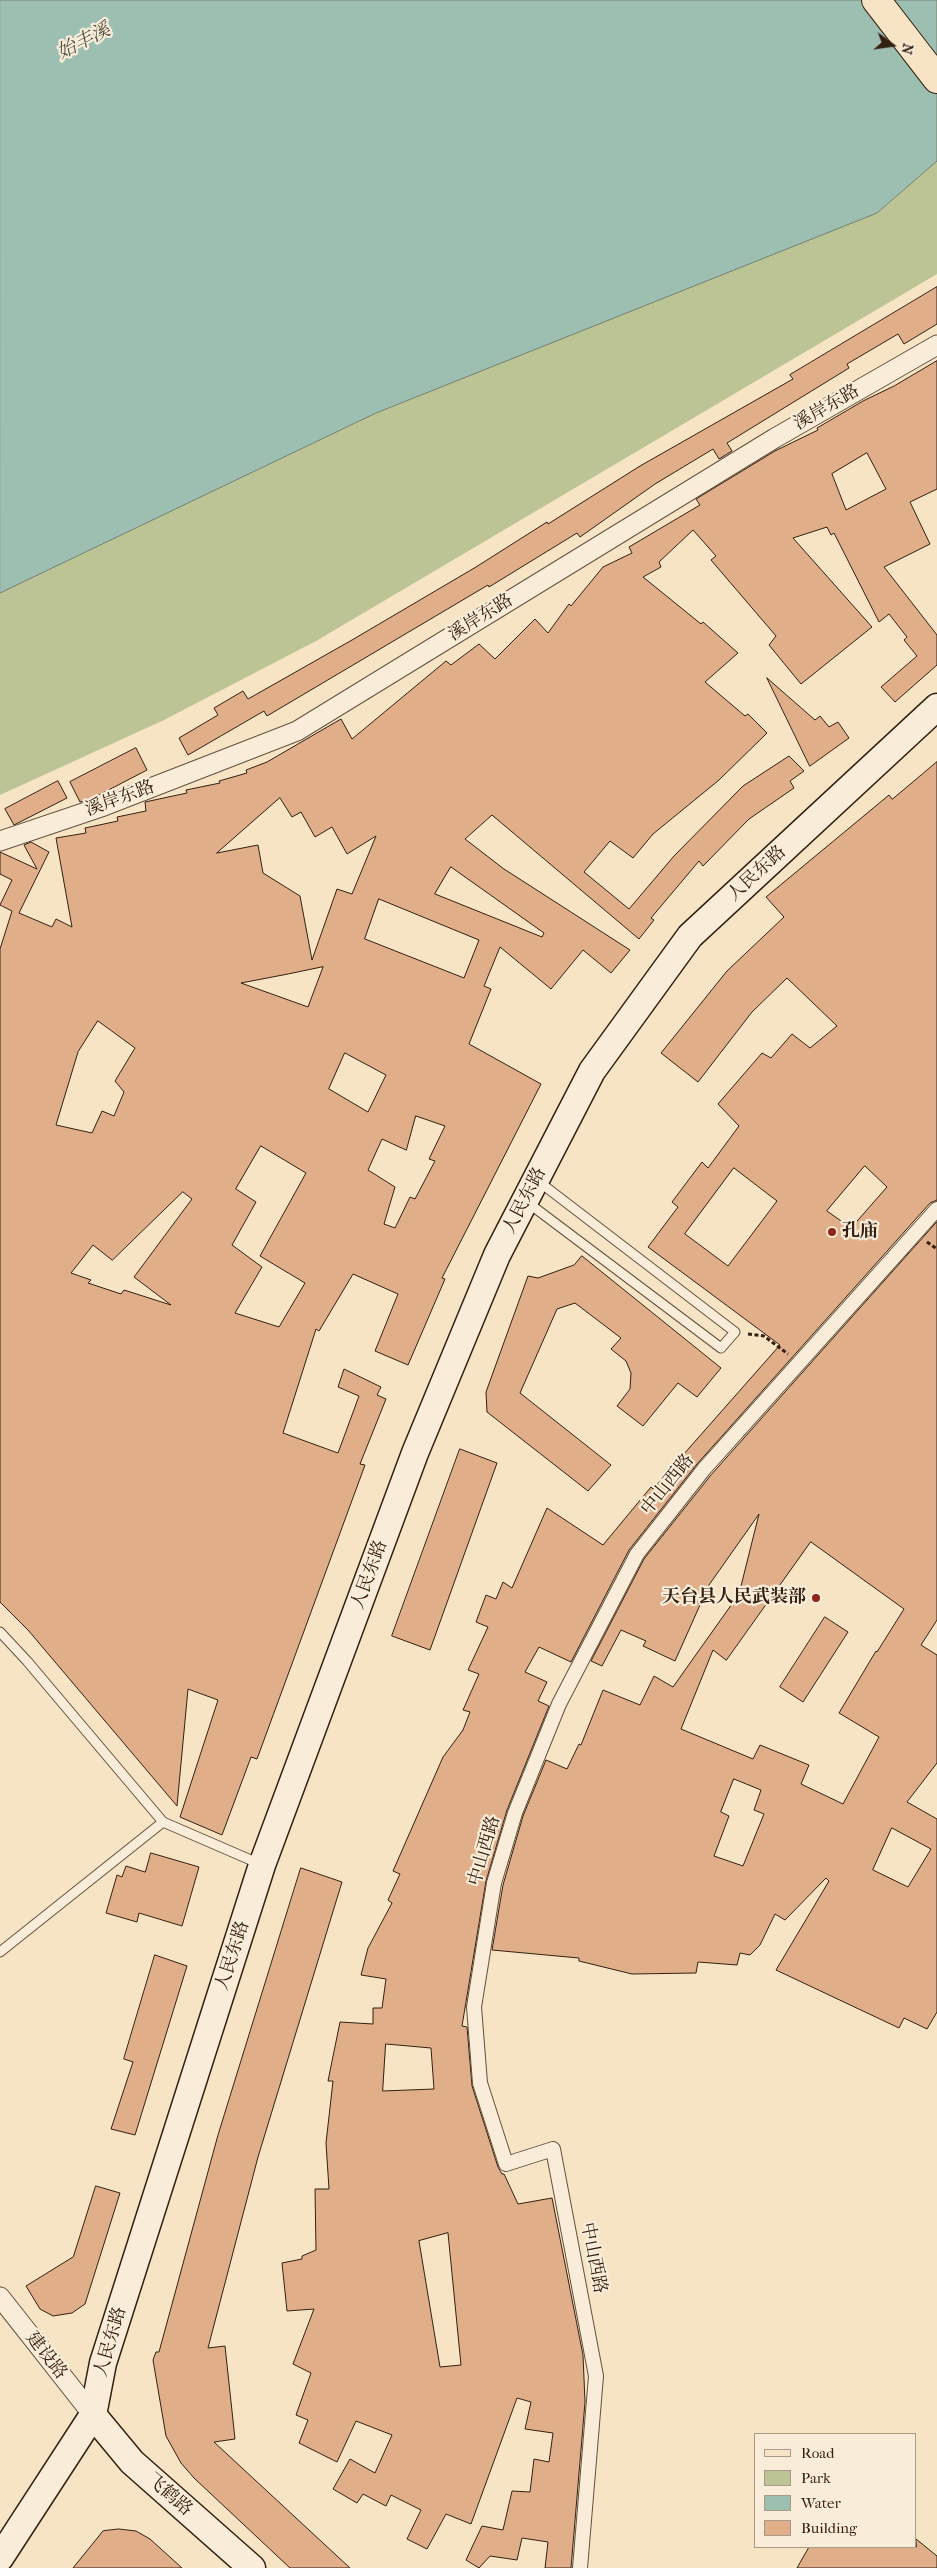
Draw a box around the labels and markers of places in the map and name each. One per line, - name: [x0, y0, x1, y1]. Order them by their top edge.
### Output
- place label: 孔庙: [842, 1221, 878, 1243]
- marker: 孔庙: [826, 1226, 838, 1238]
- place label: 天台县人民武装部: [662, 1587, 806, 1609]
- marker: 天台县人民武装部: [810, 1592, 822, 1604]

